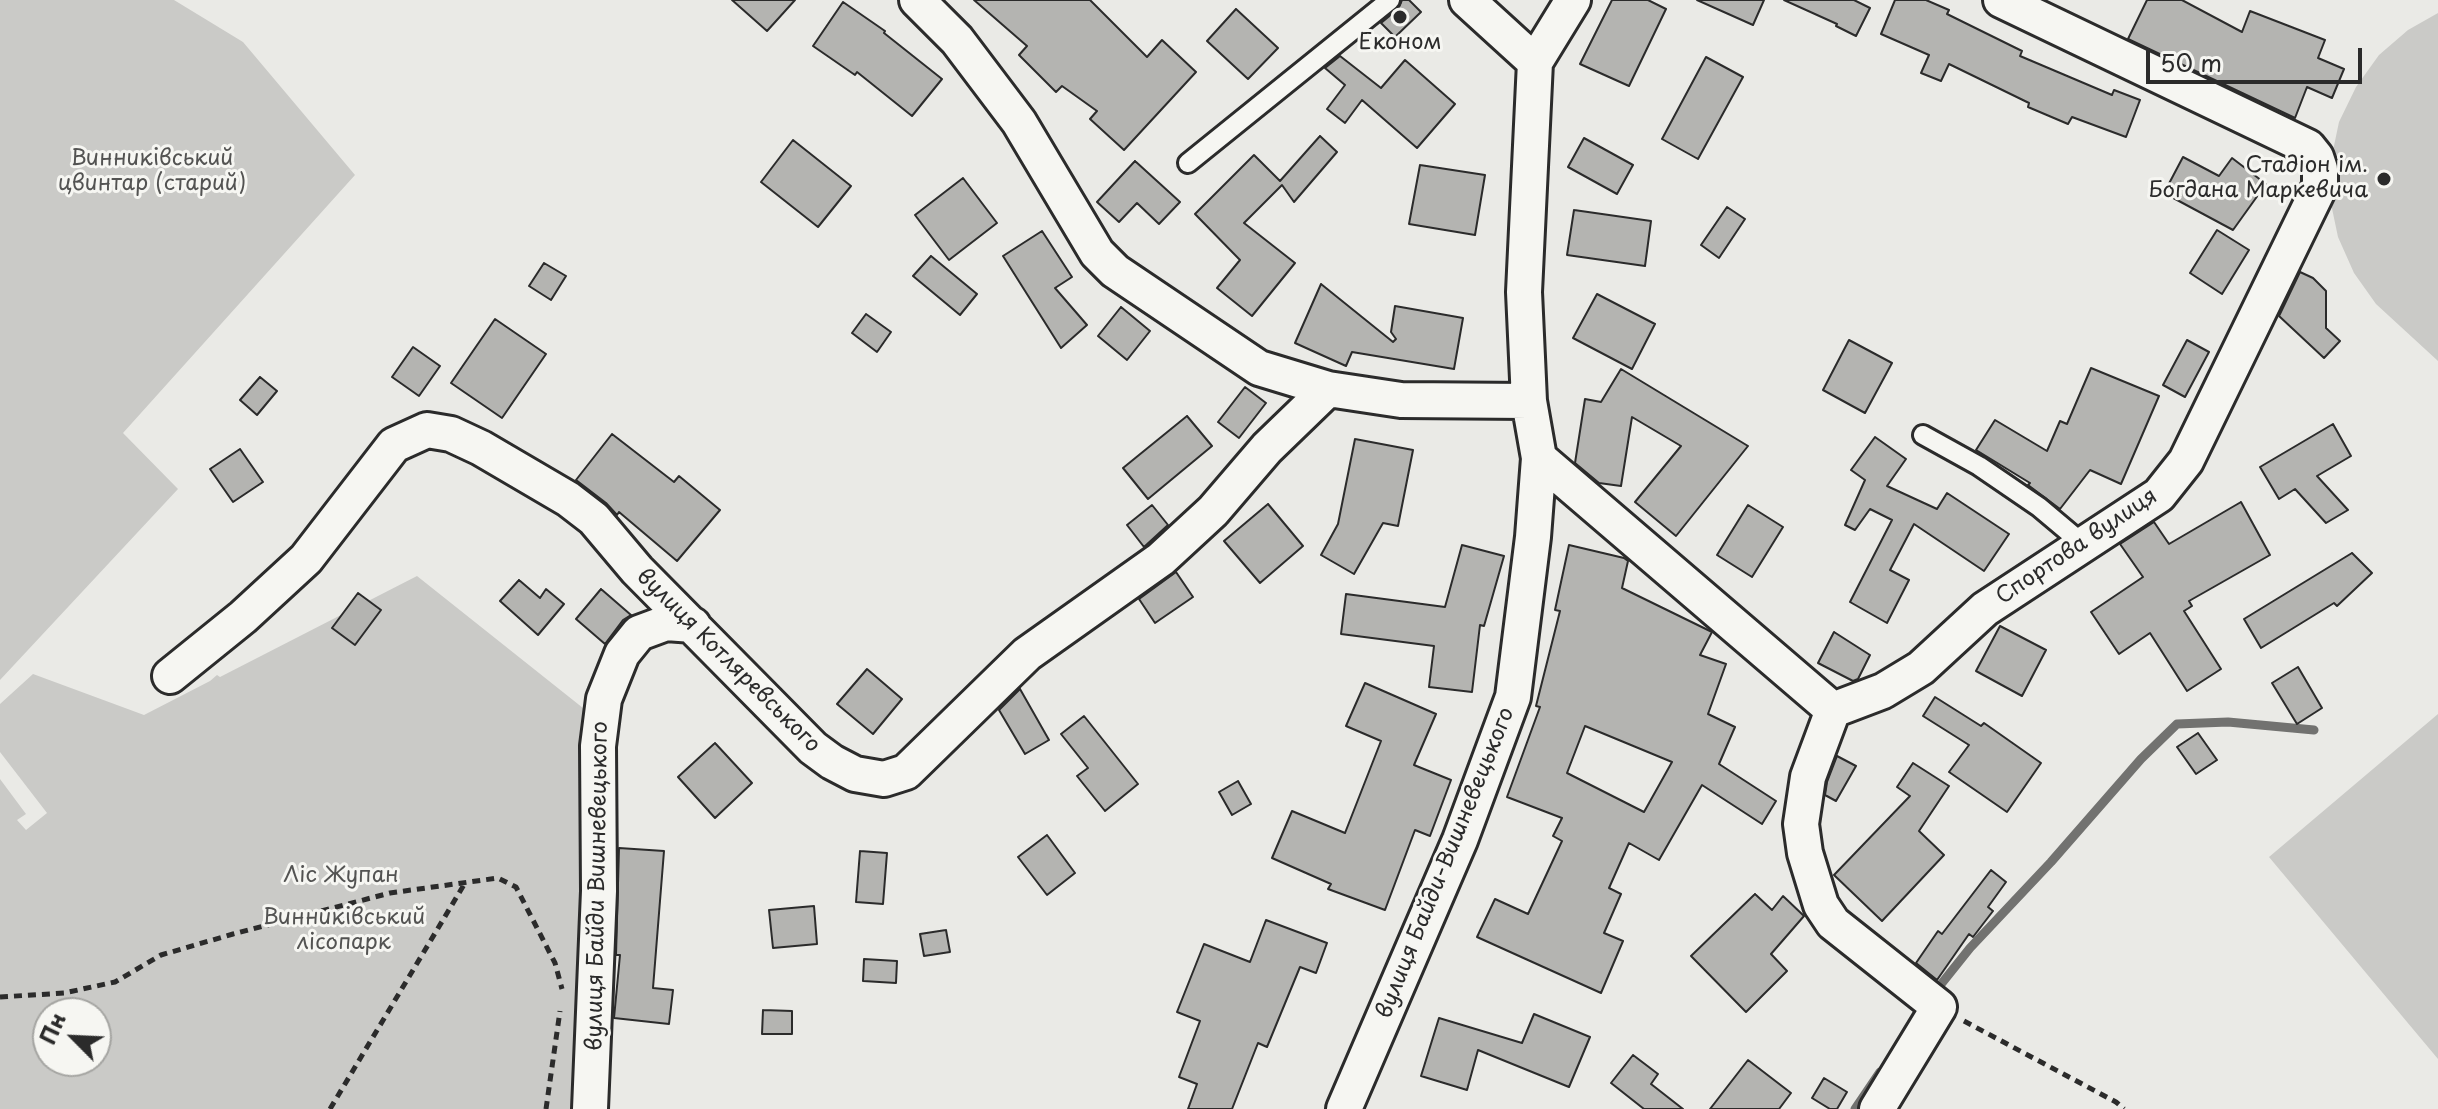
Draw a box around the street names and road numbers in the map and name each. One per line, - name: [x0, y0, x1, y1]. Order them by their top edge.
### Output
- street label: Спортова вулиця: [1991, 483, 2163, 611]
- street label: вулиця Котляревського: [631, 564, 825, 758]
- street label: вулиця Байди-Вишневецького: [1371, 704, 1521, 1022]
- street label: вулиця Байди Вишневецького: [582, 721, 614, 1051]

